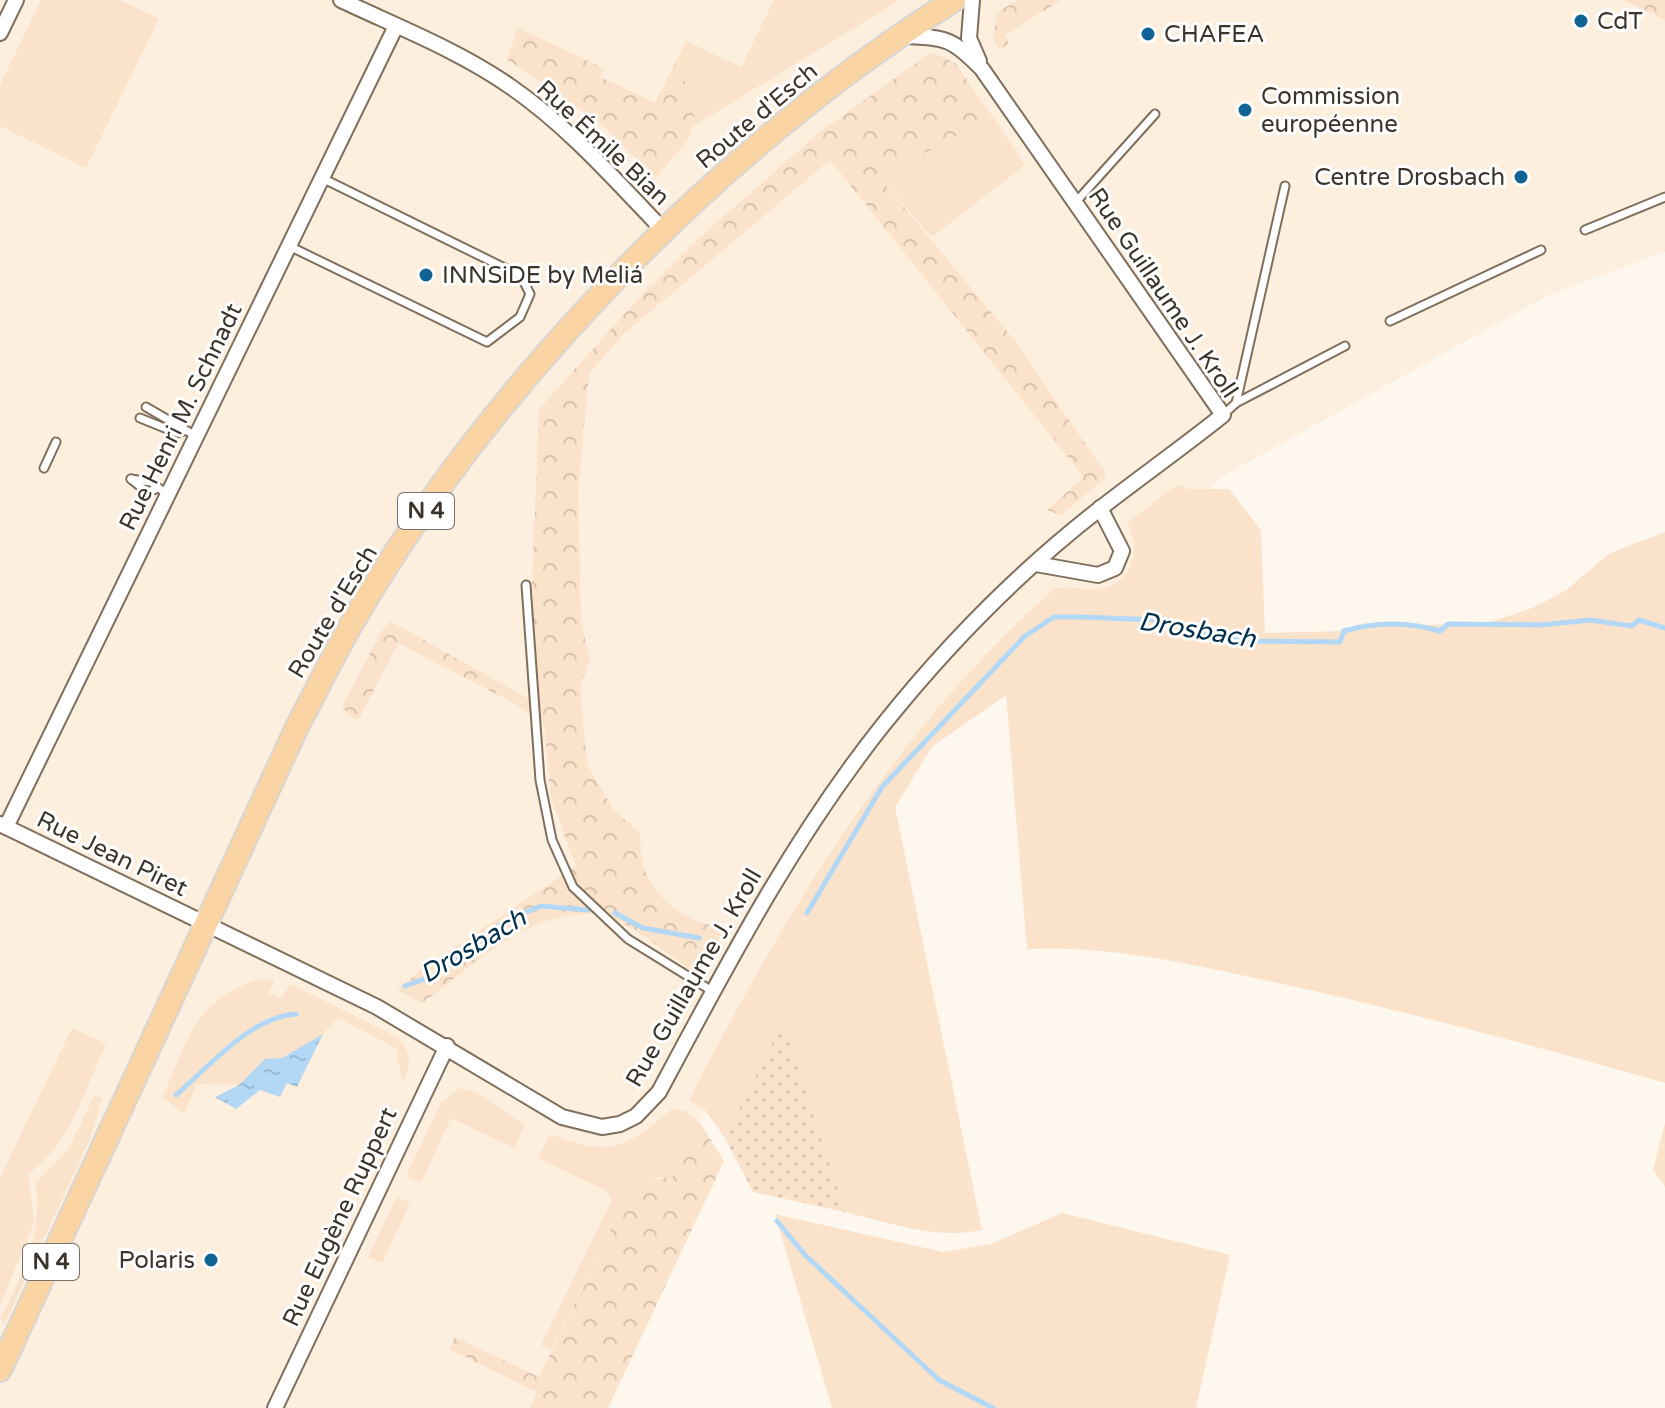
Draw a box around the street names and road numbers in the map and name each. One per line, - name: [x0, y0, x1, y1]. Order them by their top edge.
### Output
- street label: Route d'Esch: [690, 57, 824, 175]
- street label: Rue Émile Bian: [531, 73, 676, 212]
- street label: Rue Guillaume J. Kroll: [1082, 182, 1244, 404]
- street label: Rue Henri M. Schnadt: [113, 299, 249, 535]
- road number: N 4: [398, 493, 454, 529]
- street label: Route d'Esch: [282, 540, 384, 684]
- street label: Rue Jean Piret: [32, 805, 192, 903]
- street label: Rue Guillaume J. Kroll: [620, 864, 768, 1092]
- street label: Rue Eugène Ruppert: [277, 1103, 403, 1331]
- road number: N 4: [23, 1244, 79, 1280]

